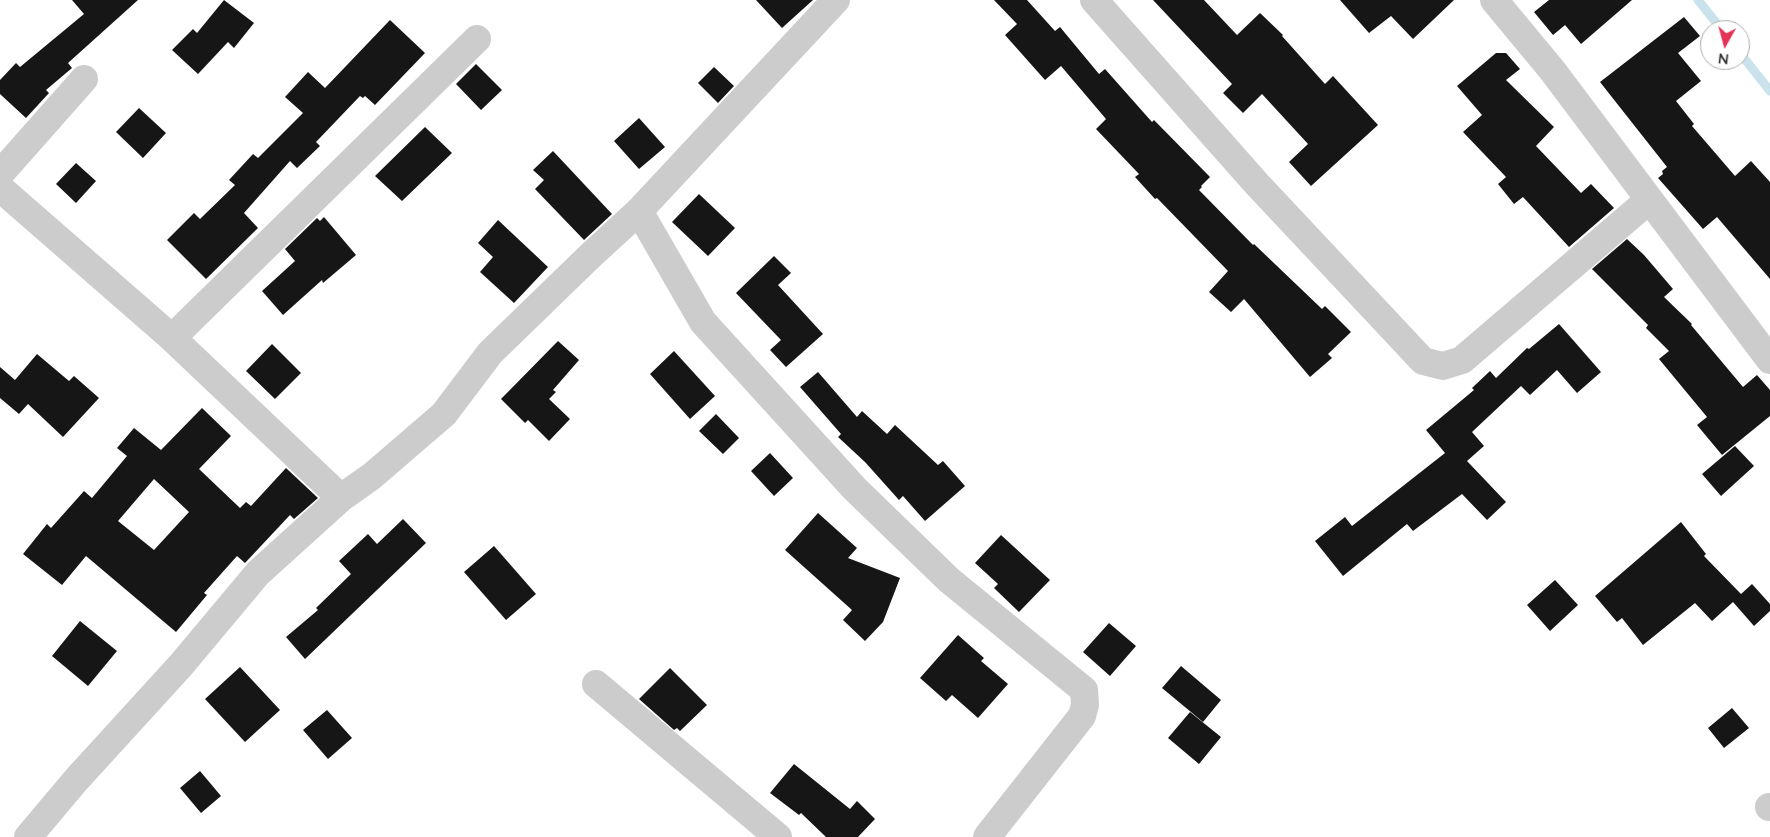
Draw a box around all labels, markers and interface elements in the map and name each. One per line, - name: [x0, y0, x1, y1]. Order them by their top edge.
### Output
- north arrow: [1700, 20, 1750, 70]
- text: N: [1717, 50, 1730, 68]

